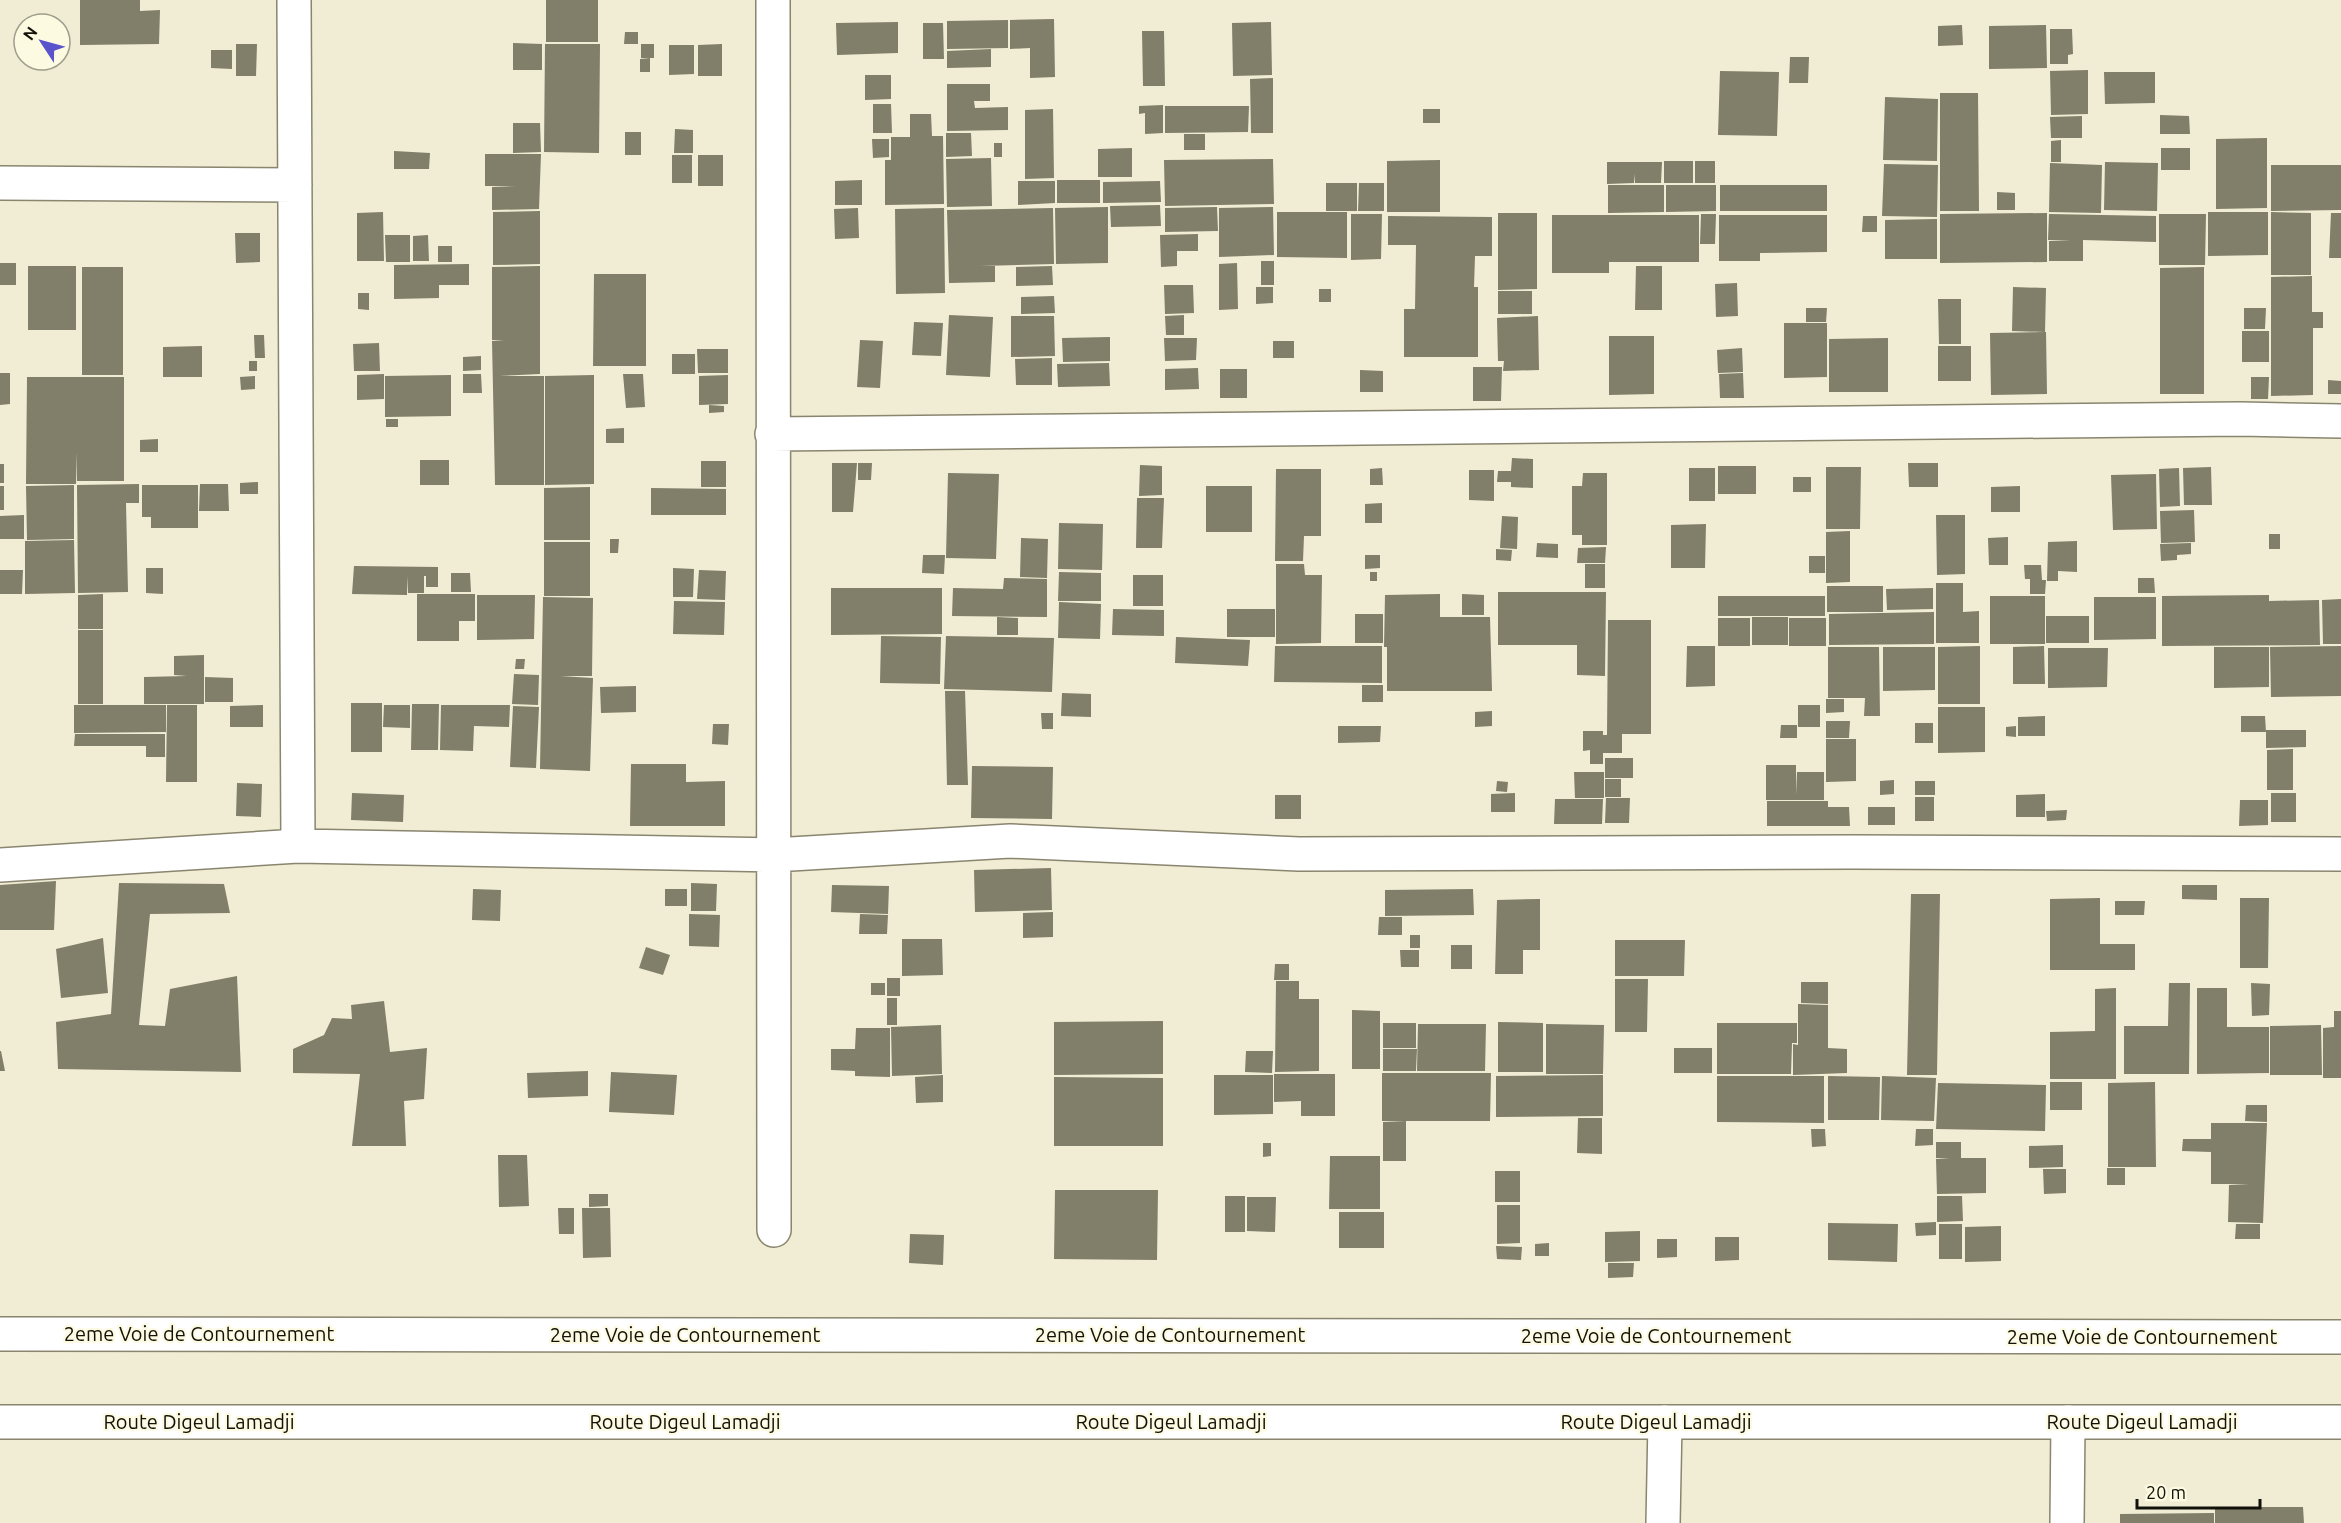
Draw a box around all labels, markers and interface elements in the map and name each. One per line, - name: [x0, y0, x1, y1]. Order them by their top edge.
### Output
- north arrow: [12, 12, 72, 72]
- text: N: [19, 23, 41, 43]
- street label: 2eme Voie de Contournement: [64, 1322, 334, 1345]
- street label: 2eme Voie de Contournement: [550, 1323, 820, 1346]
- street label: 2eme Voie de Contournement: [1035, 1323, 1305, 1346]
- street label: 2eme Voie de Contournement: [1521, 1324, 1791, 1347]
- street label: 2eme Voie de Contournement: [2007, 1325, 2277, 1348]
- street label: Route Digeul Lamadji: [103, 1410, 295, 1433]
- street label: Route Digeul Lamadji: [589, 1410, 781, 1433]
- street label: Route Digeul Lamadji: [1075, 1410, 1267, 1433]
- street label: Route Digeul Lamadji: [1560, 1410, 1752, 1433]
- street label: Route Digeul Lamadji: [2046, 1410, 2238, 1433]
- scale bar: [2137, 1472, 2260, 1510]
- text: 20 m: [2146, 1482, 2186, 1502]

